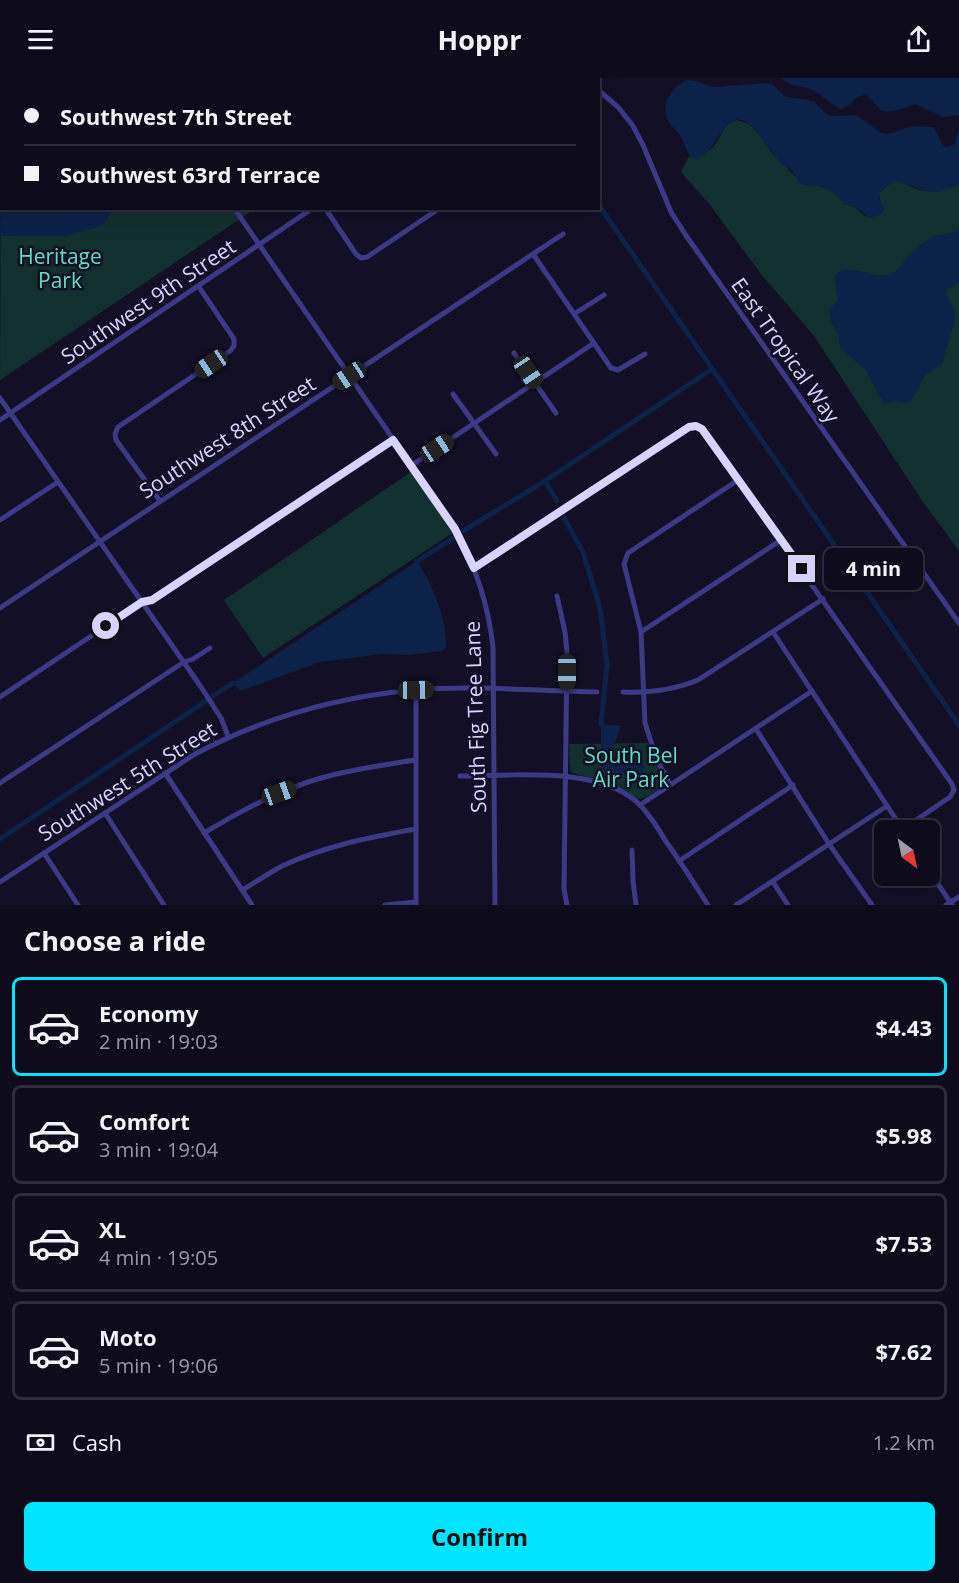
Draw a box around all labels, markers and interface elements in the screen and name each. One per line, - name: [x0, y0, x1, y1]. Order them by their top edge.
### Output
- text: Hoppr: [438, 21, 521, 58]
- icon: menu: [24, 23, 57, 56]
- icon: share: [902, 23, 935, 56]
- text: Southwest 7th Street: [60, 101, 292, 131]
- text: Southwest 63rd Terrace: [60, 159, 320, 189]
- street label: Southwest 9th Street: [55, 232, 241, 370]
- park label: Heritage Park: [18, 242, 102, 294]
- street label: East Tropical Way: [725, 272, 847, 429]
- car: [191, 346, 231, 382]
- car: [510, 352, 546, 392]
- car: [329, 359, 369, 393]
- street label: Southwest 8th Street: [133, 369, 321, 505]
- car: [417, 431, 457, 465]
- callout: 4 min: [823, 548, 922, 590]
- route end: [788, 555, 815, 582]
- text: 4 min: [846, 555, 901, 582]
- route start: [92, 612, 119, 639]
- street label: South Fig Tree Lane: [458, 620, 492, 814]
- car: [558, 654, 576, 690]
- car: [398, 681, 434, 699]
- street label: Southwest 5th Street: [33, 715, 221, 847]
- park label: South Bel Air Park: [584, 741, 678, 793]
- car: [259, 778, 299, 808]
- north arrow: [874, 820, 940, 886]
- map controls: [874, 820, 940, 886]
- text: Choose a ride: [24, 922, 206, 959]
- text: Economy: [99, 998, 198, 1028]
- icon: car: [27, 1000, 81, 1054]
- text: $4.43: [875, 1012, 932, 1042]
- text: 2 min · 19:03: [99, 1028, 218, 1055]
- text: Comfort: [99, 1106, 190, 1136]
- icon: car: [27, 1108, 81, 1162]
- text: $5.98: [875, 1120, 932, 1150]
- text: 3 min · 19:04: [99, 1136, 218, 1163]
- text: XL: [99, 1214, 126, 1244]
- icon: car: [27, 1216, 81, 1270]
- text: $7.53: [875, 1228, 932, 1258]
- text: 4 min · 19:05: [99, 1244, 218, 1271]
- text: Moto: [99, 1322, 157, 1352]
- icon: car: [27, 1324, 81, 1378]
- text: $7.62: [875, 1336, 932, 1366]
- text: 5 min · 19:06: [99, 1352, 218, 1379]
- icon: cash: [24, 1426, 57, 1459]
- text: Cash: [72, 1427, 122, 1457]
- text: 1.2 km: [873, 1429, 935, 1456]
- button: Confirm: [24, 1502, 935, 1571]

